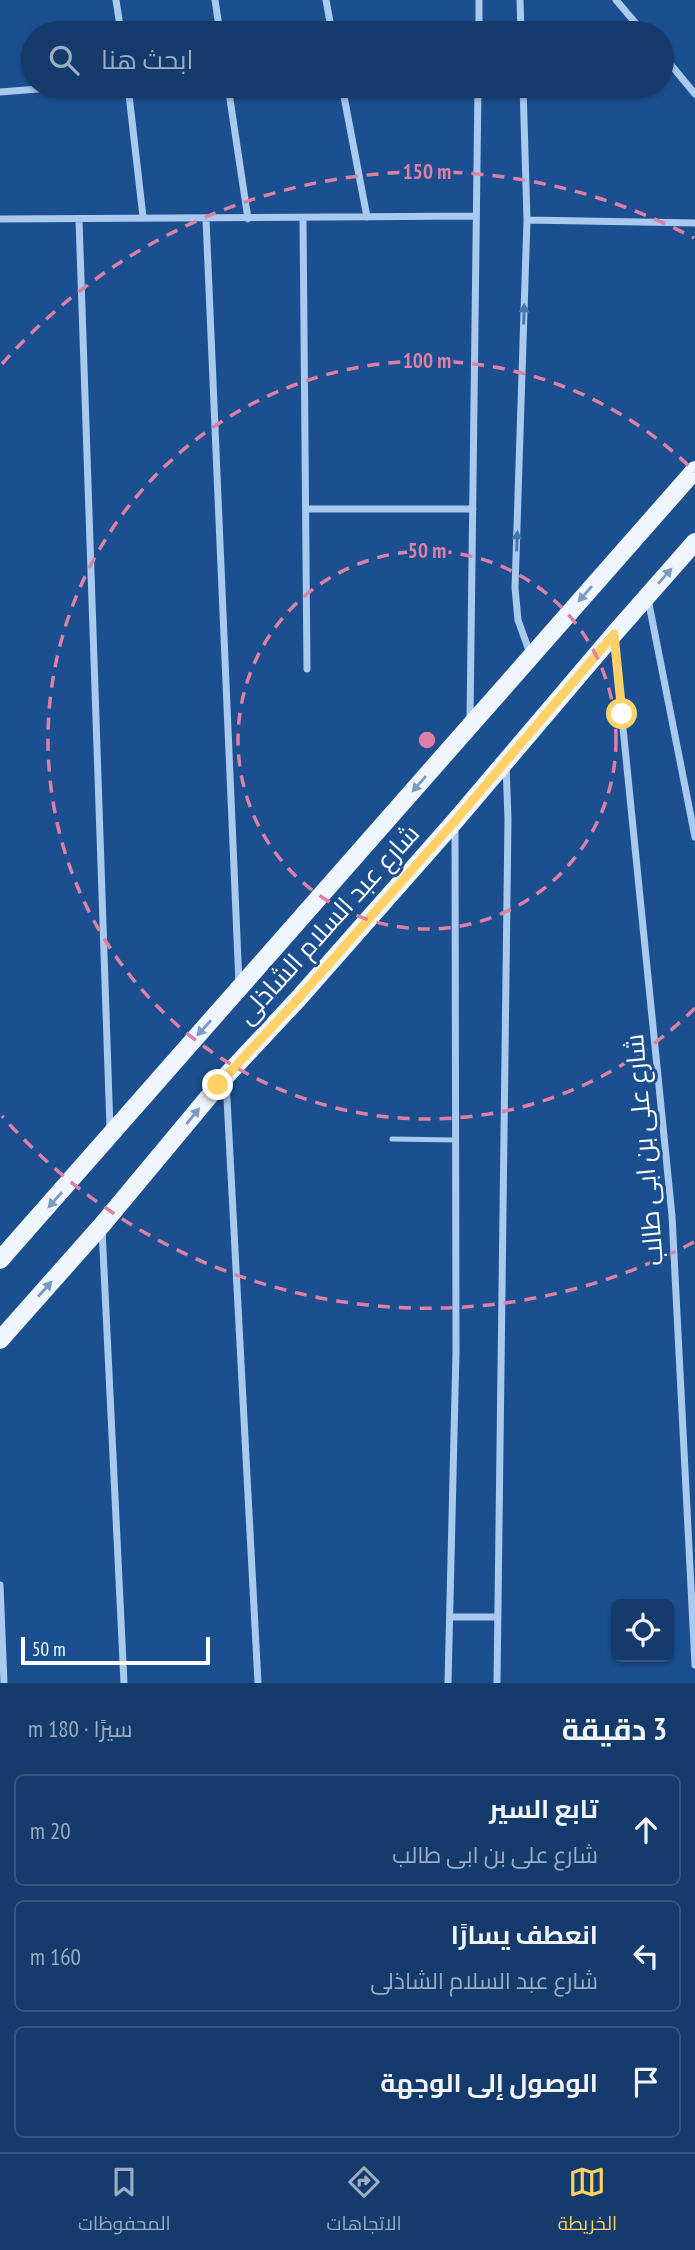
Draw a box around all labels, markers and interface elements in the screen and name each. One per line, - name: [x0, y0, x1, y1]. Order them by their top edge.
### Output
- search box: [21, 21, 674, 98]
- icon: search: [45, 41, 83, 79]
- text: ابحث هنا: [101, 43, 193, 76]
- text: 150 m: [403, 158, 451, 185]
- one-way arrow: [519, 303, 530, 325]
- text: 100 m: [403, 347, 451, 374]
- one-way arrow: [511, 530, 522, 552]
- text: 50 m: [408, 537, 446, 564]
- one-way arrow: [657, 567, 672, 584]
- one-way arrow: [578, 586, 593, 603]
- route start: [606, 698, 637, 729]
- centre of rings: [415, 728, 439, 752]
- one-way arrow: [411, 775, 427, 792]
- street label: شارع عبد السلام الشاذلى: [229, 817, 427, 1032]
- one-way arrow: [197, 1020, 212, 1037]
- street label: شارع على بن ابى طالب: [617, 1033, 671, 1267]
- route end: [202, 1069, 233, 1100]
- one-way arrow: [185, 1107, 200, 1124]
- one-way arrow: [47, 1191, 63, 1208]
- one-way arrow: [37, 1281, 53, 1298]
- map controls: [611, 1599, 674, 1662]
- button: locate: [611, 1599, 674, 1662]
- scale bar: [21, 1634, 210, 1666]
- text: 50 m: [32, 1637, 66, 1661]
- text: 3 دقيقة: [562, 1709, 667, 1748]
- text: سيرًا · 180 m: [28, 1714, 132, 1743]
- text: تابع السير: [489, 1792, 598, 1825]
- icon: ahead: [627, 1811, 665, 1849]
- text: 20 m: [30, 1816, 71, 1845]
- text: شارع على بن ابى طالب: [392, 1840, 598, 1869]
- text: انعطف يسارًا: [451, 1918, 598, 1951]
- icon: left: [627, 1937, 665, 1975]
- text: 160 m: [30, 1942, 81, 1971]
- text: شارع عبد السلام الشاذلى: [370, 1966, 598, 1995]
- icon: arrive: [627, 2063, 665, 2101]
- text: الوصول إلى الوجهة: [380, 2066, 598, 2099]
- tab: المحفوظات: [78, 2163, 171, 2241]
- tab: الاتجاهات: [326, 2163, 402, 2241]
- tab: الخريطة: [558, 2163, 617, 2241]

